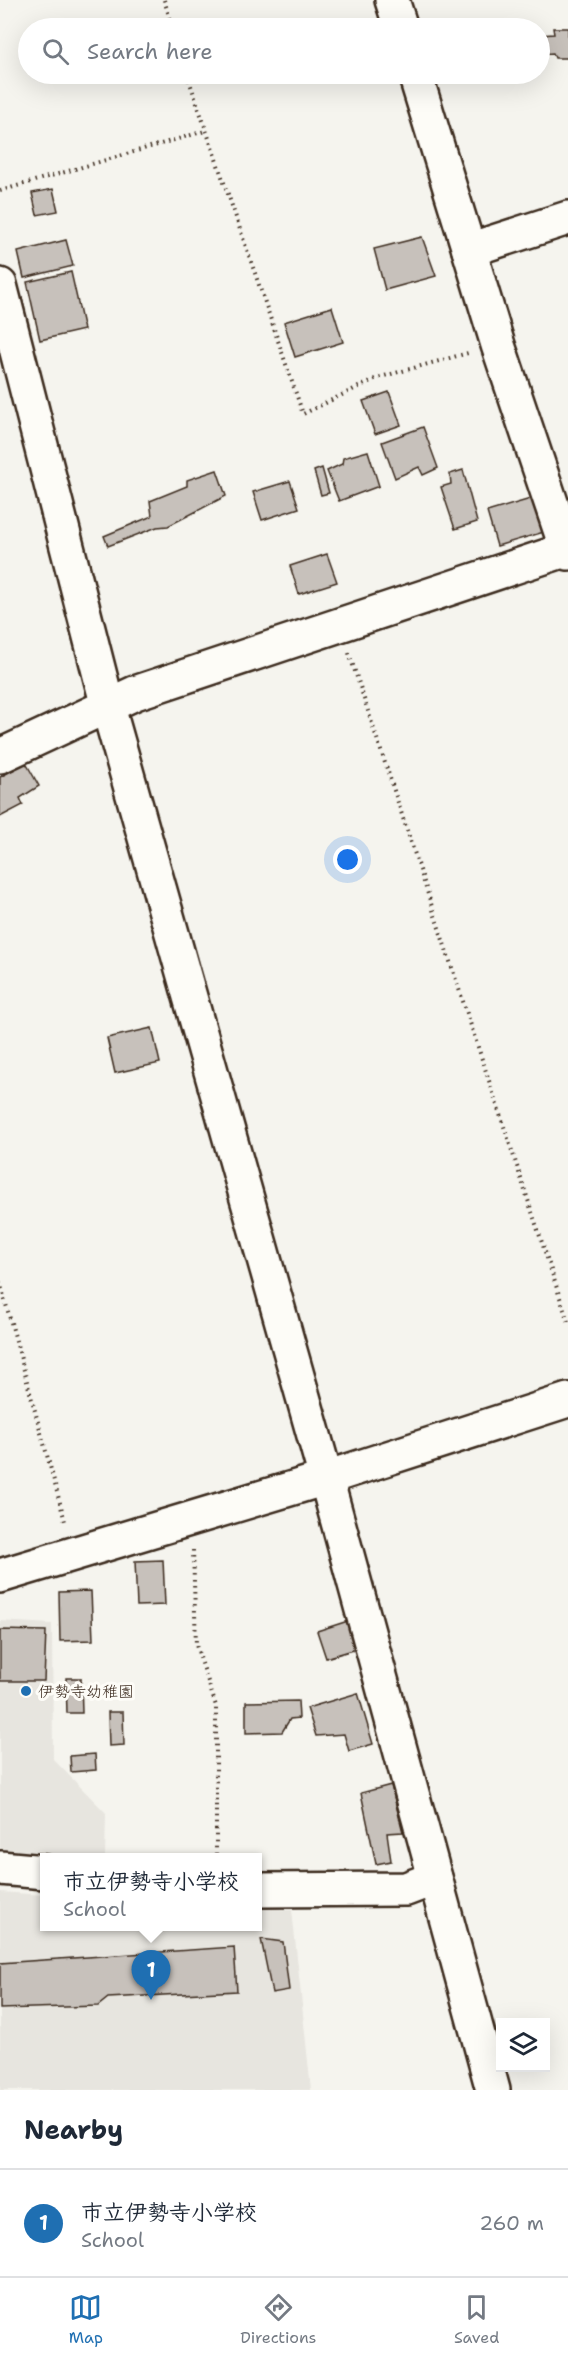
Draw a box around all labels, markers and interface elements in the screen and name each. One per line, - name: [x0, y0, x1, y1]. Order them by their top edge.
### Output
- search box: [18, 18, 550, 84]
- icon: search: [39, 35, 72, 68]
- text: Search here: [87, 37, 213, 66]
- your location: [333, 845, 362, 874]
- place label: 伊勢寺幼稚園: [38, 1681, 134, 1702]
- marker: 伊勢寺幼稚園: [19, 1684, 33, 1698]
- popup: [40, 1853, 262, 1931]
- text: 市立伊勢寺小学校: [63, 1867, 239, 1896]
- text: School: [63, 1896, 126, 1922]
- pin: 1: [132, 1950, 170, 2000]
- map controls: [496, 2018, 550, 2072]
- button: layers: [496, 2018, 550, 2072]
- text: Nearby: [24, 2112, 123, 2147]
- text: 市立伊勢寺小学校: [81, 2198, 257, 2227]
- text: 1: [39, 2210, 48, 2236]
- text: 260 m: [479, 2210, 544, 2236]
- text: School: [81, 2227, 144, 2253]
- tab: Map: [69, 2291, 103, 2348]
- tab: Directions: [240, 2291, 317, 2348]
- tab: Saved: [454, 2291, 499, 2348]

